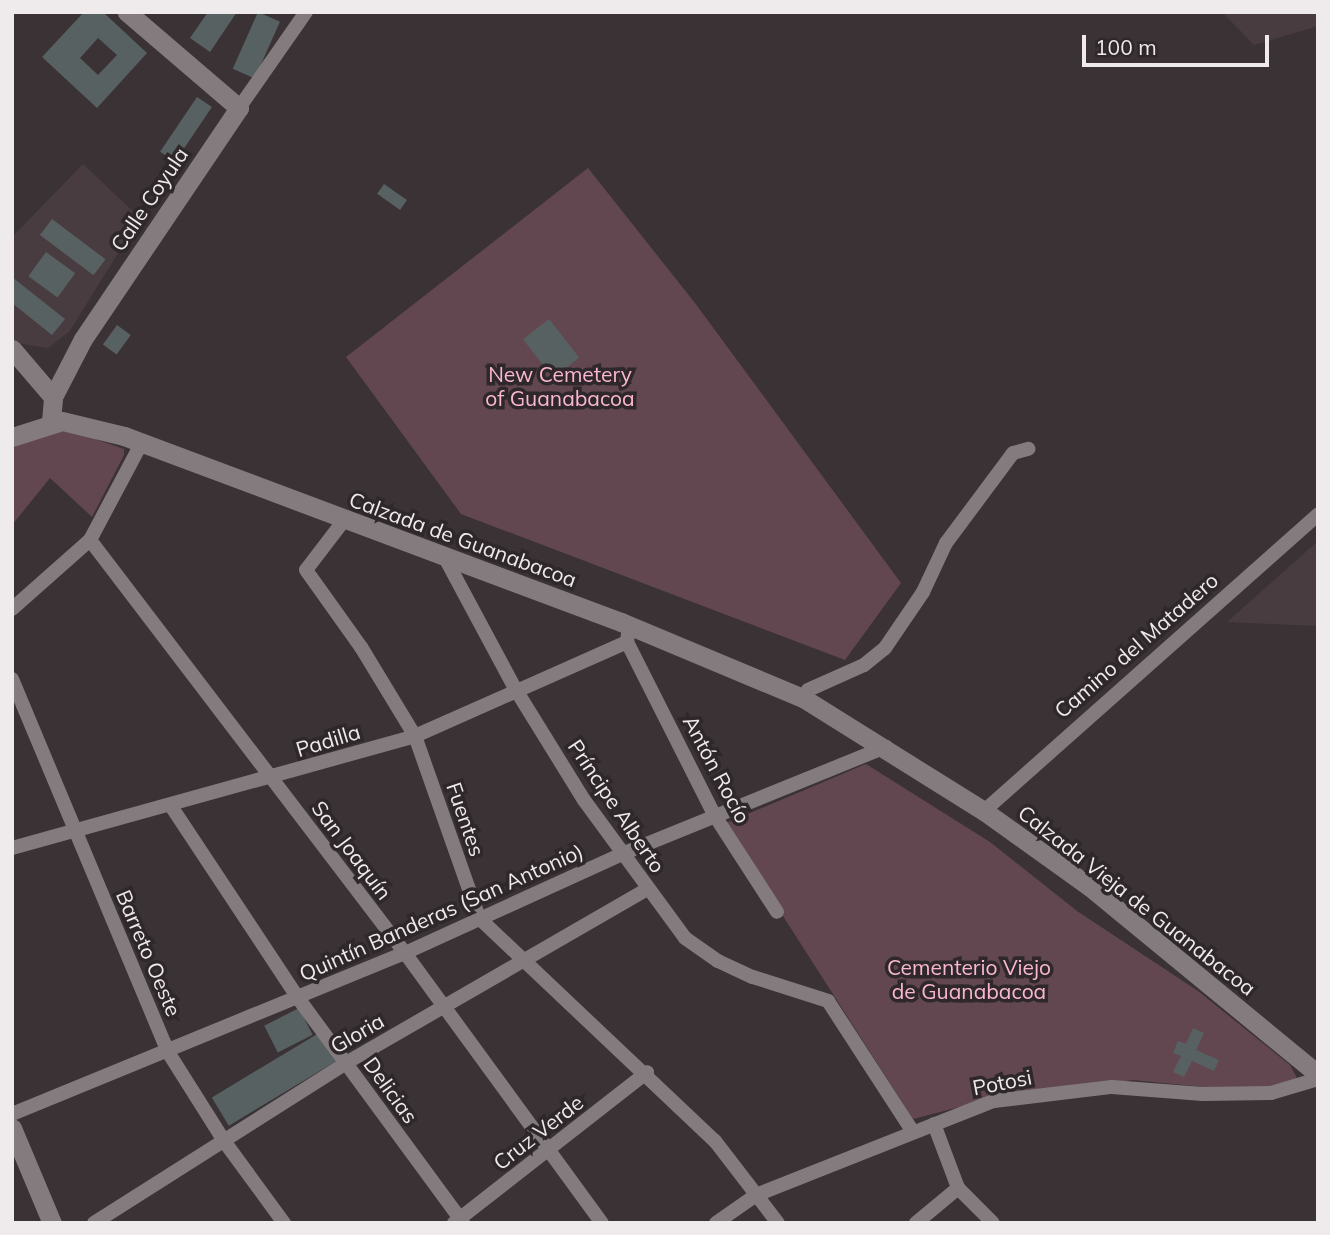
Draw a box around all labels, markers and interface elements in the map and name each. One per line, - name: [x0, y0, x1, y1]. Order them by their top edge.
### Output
- scale bar: [1085, 21, 1272, 65]
- text: 100 m: [1095, 34, 1157, 60]
- street label: Calle Coyula: [105, 142, 193, 256]
- park label: New Cemetery of Guanabacoa: [485, 361, 635, 411]
- street label: Calzada de Guanabacoa: [346, 486, 580, 592]
- street label: Camino del Matadero: [1049, 567, 1223, 723]
- street label: Antón Rocío: [678, 711, 756, 827]
- street label: Padilla: [293, 718, 363, 762]
- street label: Príncipe Alberto: [563, 735, 671, 877]
- street label: Fuentes: [442, 779, 490, 859]
- street label: San Joaquín: [307, 796, 397, 904]
- street label: Calzada Vieja de Guanabacoa: [1013, 799, 1261, 1001]
- street label: Quintín Banderas (San Antonio): [295, 838, 587, 986]
- street label: Barreto Oeste: [111, 886, 187, 1020]
- park label: Cementerio Viejo de Guanabacoa: [887, 954, 1051, 1004]
- street label: Gloria: [326, 1008, 388, 1058]
- street label: Delicias: [359, 1052, 423, 1128]
- street label: Potosi: [970, 1064, 1034, 1100]
- street label: Cruz Verde: [488, 1089, 588, 1175]

